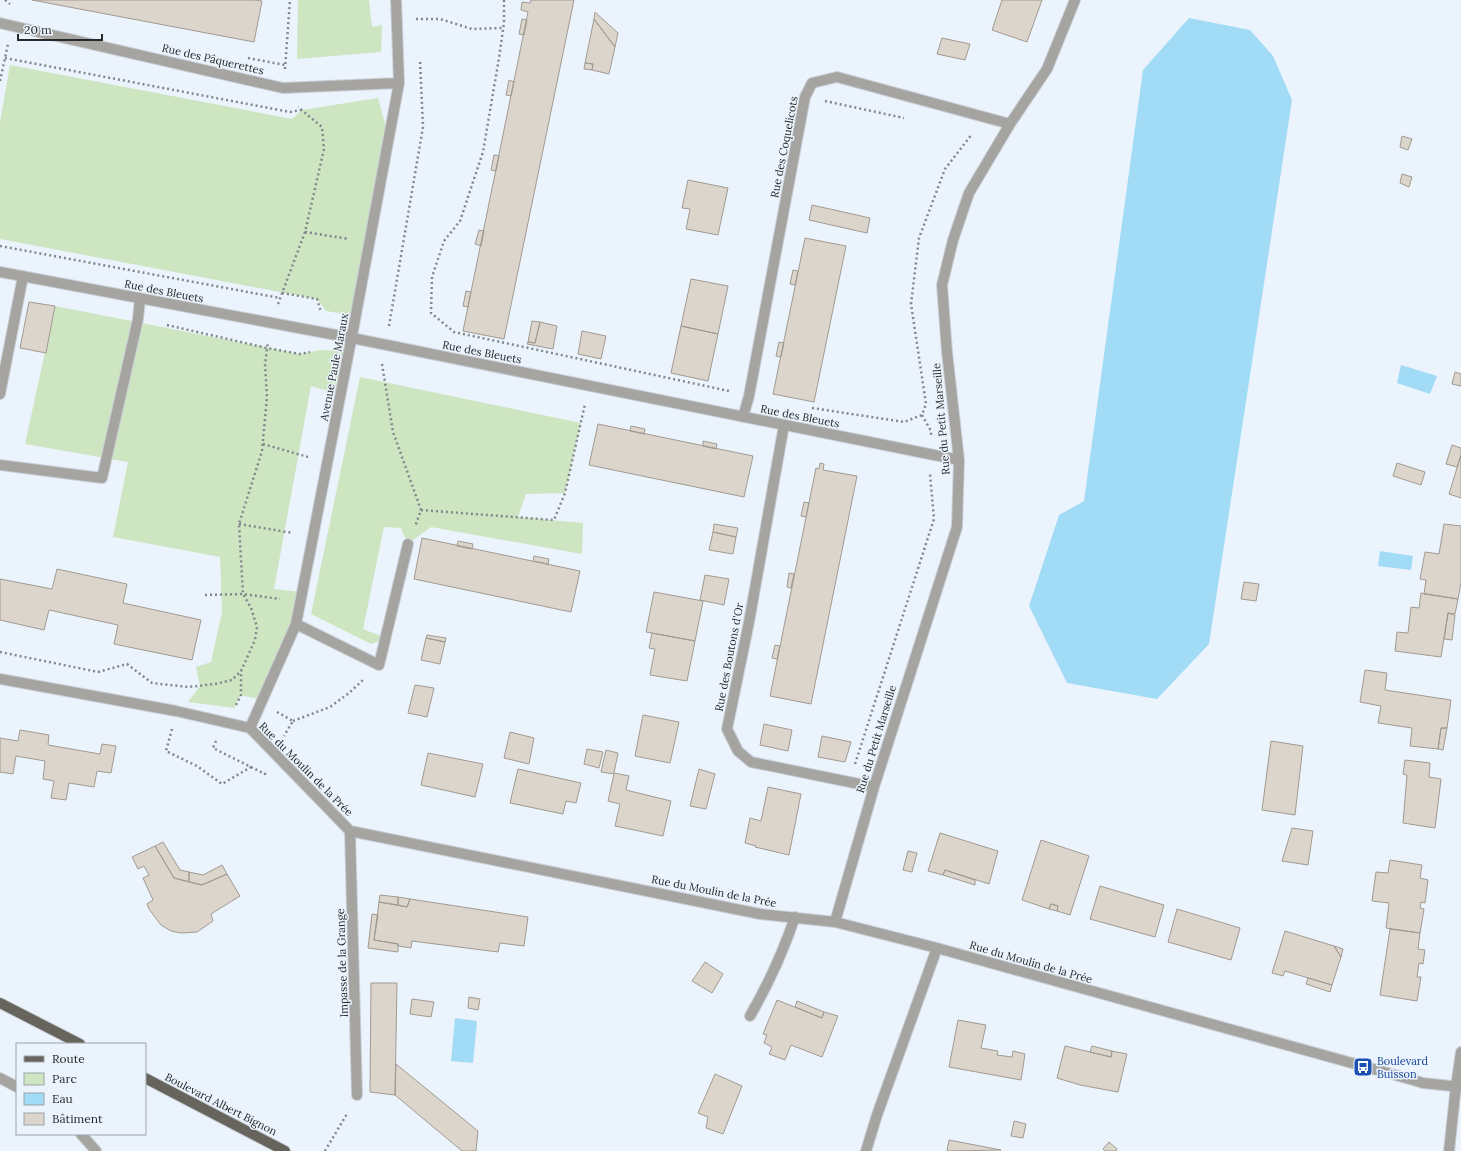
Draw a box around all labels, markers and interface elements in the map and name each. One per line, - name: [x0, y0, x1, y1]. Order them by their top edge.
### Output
- scale bar: [18, 16, 102, 42]
- text: 20 m: [24, 22, 52, 37]
- street label: Rue des Pâquerettes: [161, 40, 265, 78]
- street label: Rue des Coquelicots: [767, 95, 801, 199]
- street label: Rue des Bleuets: [123, 276, 205, 306]
- street label: Avenue Paule Maraux: [317, 312, 351, 423]
- street label: Rue des Bleuets: [441, 337, 523, 367]
- street label: Rue du Petit Marseille: [929, 363, 953, 475]
- street label: Rue des Bleuets: [759, 401, 841, 431]
- street label: Rue des Boutons d'Or: [712, 601, 746, 713]
- street label: Rue du Petit Marseille: [853, 683, 899, 795]
- street label: Rue du Moulin de la Prée: [256, 719, 356, 819]
- street label: Rue du Moulin de la Prée: [650, 872, 778, 910]
- street label: Impasse de la Grange: [333, 908, 351, 1018]
- street label: Rue du Moulin de la Prée: [968, 938, 1094, 986]
- legend: [16, 1043, 146, 1135]
- text: Route: [52, 1051, 85, 1066]
- place label: Boulevard Buisson: [1377, 1054, 1429, 1081]
- bus stop icon: Boulevard Buisson: [1352, 1056, 1374, 1078]
- street label: Boulevard Albert Bignon: [163, 1070, 280, 1139]
- text: Parc: [52, 1071, 77, 1086]
- text: Eau: [52, 1091, 73, 1106]
- text: Bâtiment: [52, 1111, 103, 1126]

